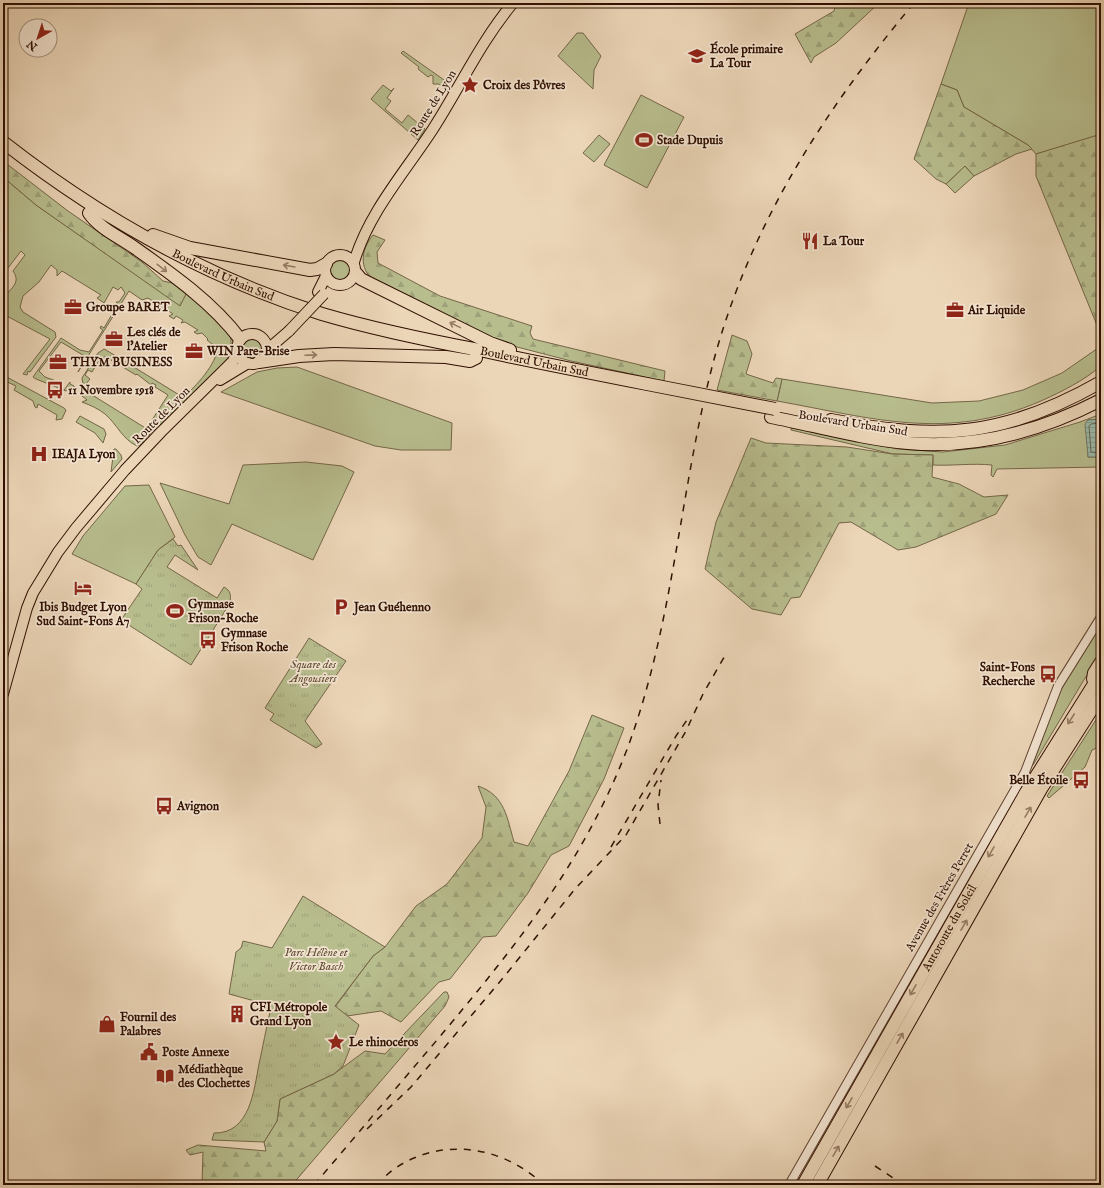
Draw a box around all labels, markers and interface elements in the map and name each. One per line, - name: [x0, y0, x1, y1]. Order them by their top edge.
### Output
- north arrow: [18, 18, 58, 58]
- text: N: [24, 36, 41, 54]
- place label: École primaire La Tour: [709, 41, 783, 71]
- school or university icon: École primaire La Tour: [687, 46, 707, 66]
- street label: Route de Lyon: [407, 67, 460, 139]
- place icon: Croix des Pôvres: [460, 75, 480, 95]
- place label: Croix des Pôvres: [483, 78, 566, 93]
- sports icon: Stade Dupuis: [634, 130, 654, 150]
- place label: Stade Dupuis: [657, 133, 724, 149]
- restaurant icon: La Tour: [800, 231, 820, 251]
- place label: La Tour: [822, 234, 865, 249]
- street label: Boulevard Urbain Sud: [169, 246, 277, 305]
- one-way arrow: [283, 262, 296, 270]
- one-way arrow: [156, 264, 167, 273]
- office icon: Groupe BARET: [63, 297, 83, 317]
- place label: Groupe BARET: [86, 300, 170, 316]
- office icon: Air Liquide: [945, 300, 965, 320]
- place label: Air Liquide: [967, 303, 1026, 319]
- one-way arrow: [449, 321, 461, 329]
- place label: Les clés de l'Atelier: [126, 325, 181, 354]
- office icon: Les clés de l'Atelier: [104, 329, 124, 349]
- office icon: WIN Pare-Brise: [184, 341, 204, 361]
- street label: Boulevard Urbain Sud: [479, 343, 590, 380]
- place label: WIN Pare-Brise: [206, 344, 290, 359]
- office icon: THYM BUSINESS: [48, 352, 68, 372]
- one-way arrow: [304, 352, 317, 359]
- place label: THYM BUSINESS: [70, 355, 172, 370]
- bus stop icon: 11 Novembre 1918: [45, 380, 65, 400]
- place label: 11 Novembre 1918: [68, 383, 154, 398]
- street label: Route de Lyon: [129, 383, 194, 447]
- street label: Boulevard Urbain Sud: [797, 407, 909, 440]
- hospital icon: IEAJA Lyon: [29, 444, 49, 464]
- place label: IEAJA Lyon: [52, 447, 116, 463]
- hotel icon: Ibis Budget Lyon Sud Saint-Fons A7: [73, 578, 93, 598]
- place label: Gymnase Frison-Roche: [188, 597, 259, 626]
- parking icon: Jean Guéhenno: [331, 597, 351, 617]
- place label: Ibis Budget Lyon Sud Saint-Fons A7: [37, 600, 130, 629]
- place label: Jean Guéhenno: [352, 600, 431, 616]
- sports icon: Gymnase Frison-Roche: [165, 601, 185, 621]
- place label: Gymnase Frison Roche: [221, 626, 289, 655]
- bus stop icon: Gymnase Frison Roche: [198, 630, 218, 650]
- park label: Square des Angousiers: [288, 657, 337, 687]
- place label: Saint-Fons Recherche: [980, 660, 1036, 689]
- bus stop icon: Saint-Fons Recherche: [1038, 664, 1058, 684]
- one-way arrow: [1067, 714, 1075, 725]
- bus stop icon: Belle Étoile: [1071, 770, 1091, 790]
- place label: Belle Étoile: [1009, 772, 1068, 788]
- bus stop icon: Avignon: [154, 796, 174, 816]
- place label: Avignon: [176, 799, 220, 815]
- one-way arrow: [1025, 806, 1033, 818]
- street label: Avenue des Frères Perret: [902, 840, 977, 955]
- one-way arrow: [987, 846, 995, 858]
- street label: Autoroute du Soleil: [919, 881, 980, 975]
- one-way arrow: [961, 919, 968, 931]
- park label: Parc Hélène et Victor Basch: [284, 945, 349, 974]
- one-way arrow: [909, 983, 917, 995]
- place label: CFI Métropole Grand Lyon: [250, 1000, 328, 1030]
- building icon: CFI Métropole Grand Lyon: [227, 1004, 247, 1024]
- place label: Fournil des Palabres: [120, 1010, 177, 1039]
- shop icon: Fournil des Palabres: [97, 1014, 117, 1034]
- place icon: Le rhinocéros: [326, 1032, 346, 1052]
- one-way arrow: [897, 1032, 904, 1044]
- place label: Le rhinocéros: [348, 1035, 419, 1050]
- public building icon: Poste Annexe: [139, 1042, 159, 1062]
- place label: Poste Annexe: [162, 1045, 230, 1060]
- place label: Médiathèque des Clochettes: [178, 1062, 251, 1091]
- library icon: Médiathèque des Clochettes: [155, 1066, 175, 1086]
- one-way arrow: [845, 1097, 853, 1109]
- one-way arrow: [832, 1145, 840, 1157]

